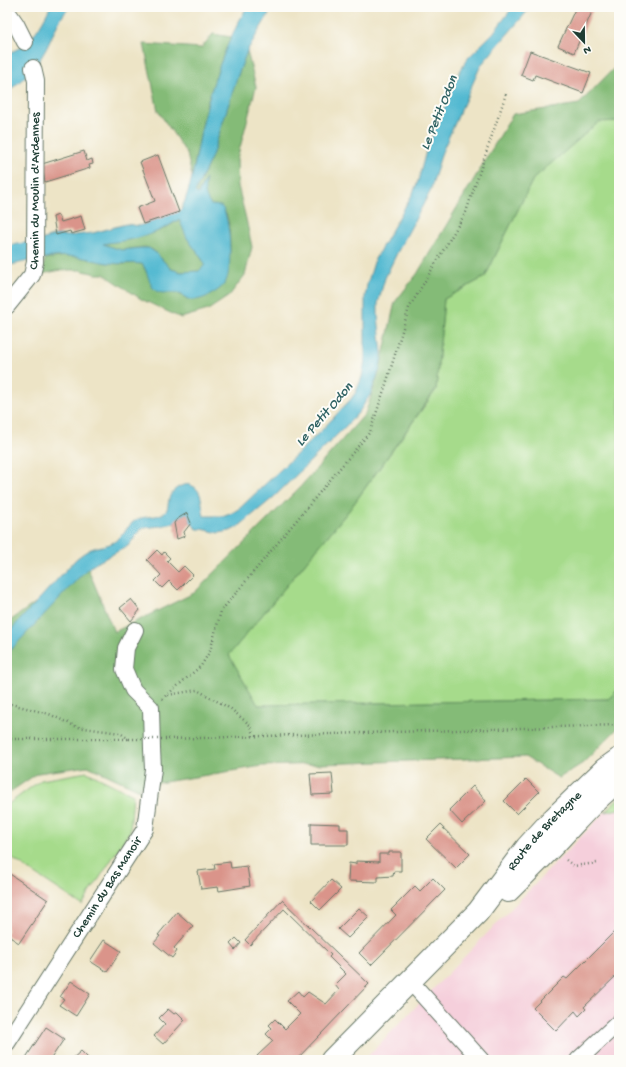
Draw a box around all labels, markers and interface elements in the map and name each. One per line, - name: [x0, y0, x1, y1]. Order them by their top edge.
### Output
- north arrow: [564, 22, 604, 62]
- text: N: [581, 43, 593, 56]
- water label: Le Petit Odon: [417, 73, 463, 153]
- street label: Chemin du Moulin d'Ardennes: [26, 111, 43, 271]
- water label: Le Petit Odon: [293, 379, 358, 450]
- street label: Route de Bretagne: [504, 788, 585, 874]
- street label: Chemin du Bas Manoir: [69, 833, 146, 941]

